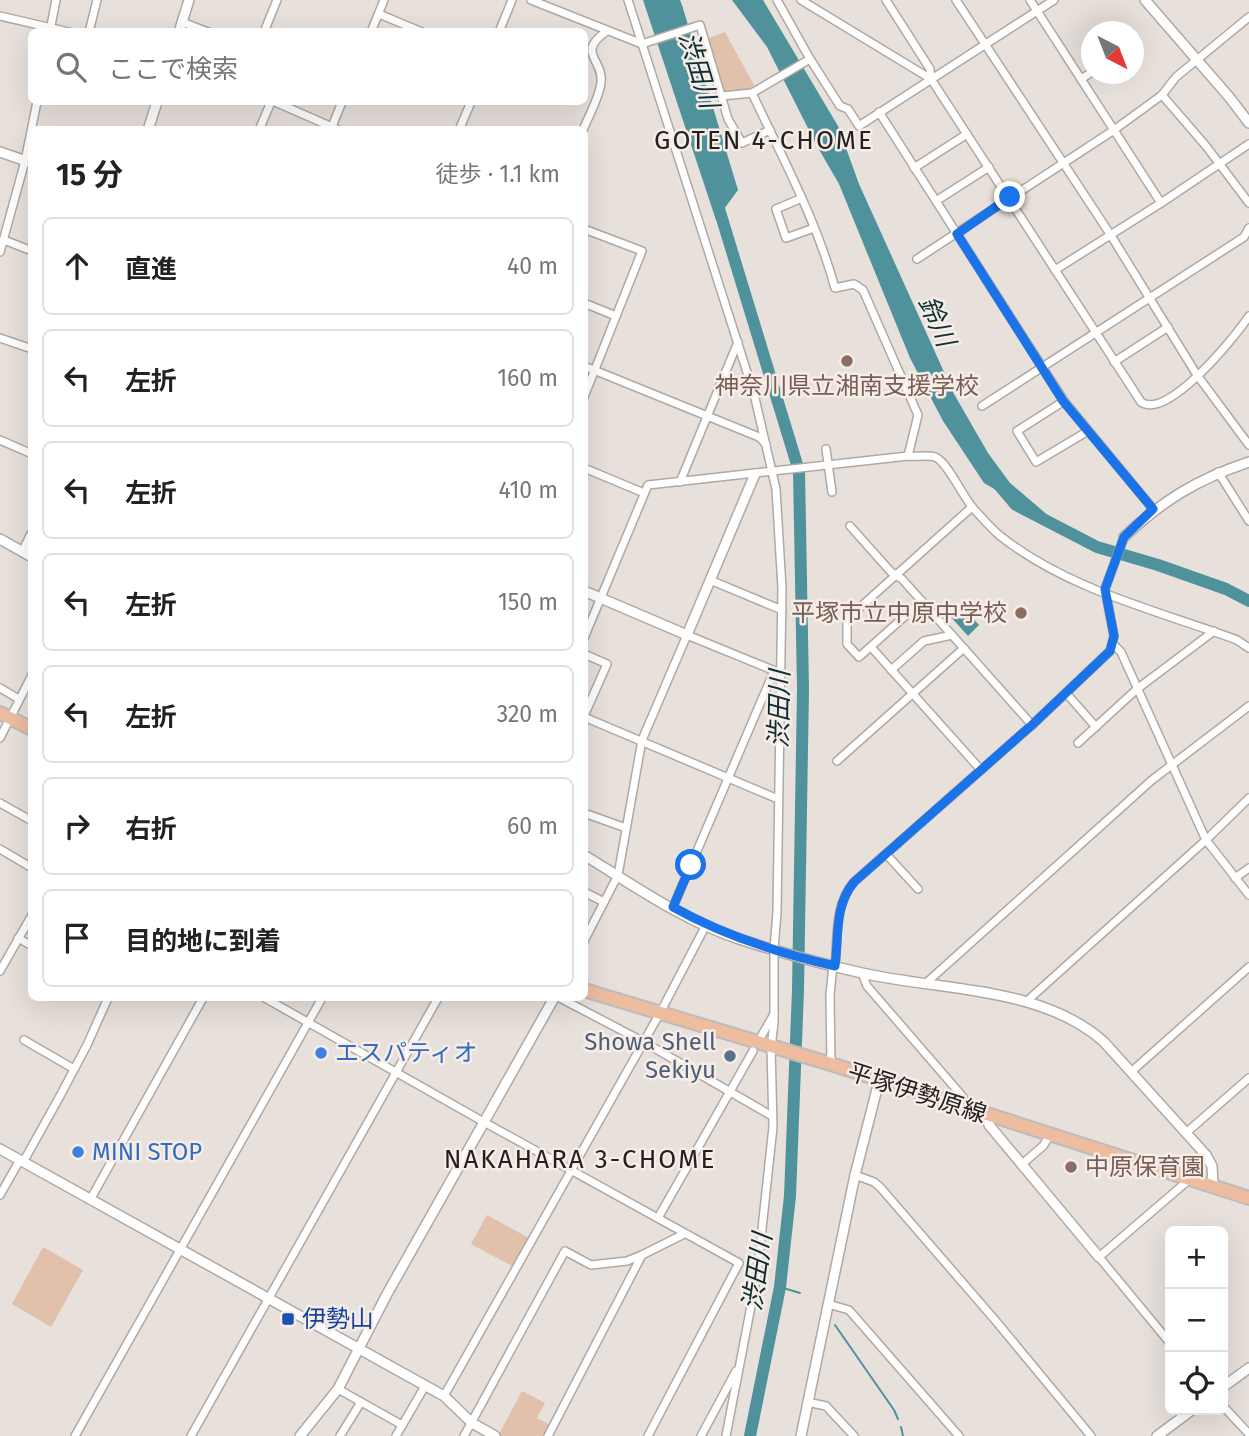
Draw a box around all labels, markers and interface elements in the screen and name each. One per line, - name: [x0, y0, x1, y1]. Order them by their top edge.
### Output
- north arrow: [1081, 21, 1144, 84]
- search box: [28, 28, 588, 105]
- water label: 渋田川: [672, 28, 726, 115]
- icon: search: [52, 48, 90, 86]
- text: ここで検索: [108, 54, 238, 85]
- district label: GOTEN 4-CHOME: [654, 125, 874, 156]
- text: 15 分: [56, 157, 123, 193]
- text: 徒歩 · 1.1 km: [436, 160, 560, 188]
- route end: [994, 181, 1025, 212]
- icon: ahead: [58, 247, 96, 285]
- text: 40 m: [507, 252, 558, 280]
- text: 直進: [125, 254, 177, 285]
- water label: 鈴川: [912, 291, 962, 354]
- marker: 神奈川県立湘南支援学校: [839, 353, 855, 369]
- icon: left: [58, 359, 96, 397]
- text: 160 m: [497, 364, 558, 392]
- text: 左折: [125, 366, 177, 397]
- place label: 神奈川県立湘南支援学校: [715, 372, 979, 400]
- icon: left: [58, 471, 96, 509]
- text: 410 m: [498, 476, 558, 504]
- text: 左折: [125, 478, 177, 509]
- icon: left: [58, 583, 96, 621]
- text: 150 m: [498, 588, 558, 616]
- text: 左折: [125, 590, 177, 621]
- place label: 平塚市立中原中学校: [791, 599, 1007, 627]
- marker: 平塚市立中原中学校: [1013, 605, 1029, 621]
- water label: 渋田川: [763, 667, 796, 748]
- icon: left: [58, 695, 96, 733]
- text: 320 m: [497, 700, 558, 728]
- text: 左折: [125, 702, 177, 733]
- icon: right: [58, 807, 96, 845]
- text: 60 m: [507, 812, 558, 840]
- text: 右折: [125, 814, 177, 845]
- route start: [675, 849, 706, 880]
- icon: arrive: [58, 919, 96, 957]
- text: 目的地に到着: [125, 926, 281, 957]
- place label: Showa Shell Sekiyu: [584, 1028, 716, 1084]
- place label: エスパティオ: [335, 1039, 478, 1067]
- marker: エスパティオ: [313, 1045, 329, 1061]
- marker: Showa Shell Sekiyu: [722, 1048, 738, 1064]
- street label: 平塚伊勢原線: [844, 1057, 990, 1129]
- place label: MINI STOP: [92, 1138, 202, 1166]
- marker: MINI STOP: [70, 1144, 86, 1160]
- district label: NAKAHARA 3-CHOME: [444, 1144, 716, 1175]
- place label: 中原保育園: [1085, 1153, 1205, 1181]
- marker: 中原保育園: [1063, 1159, 1079, 1175]
- map controls: [1165, 1226, 1228, 1415]
- button: +: [1165, 1226, 1228, 1289]
- water label: 渋田川: [737, 1228, 779, 1313]
- button: −: [1165, 1289, 1228, 1352]
- place label: 伊勢山: [302, 1305, 374, 1333]
- marker: 伊勢山: [280, 1311, 296, 1327]
- button: locate: [1165, 1352, 1228, 1415]

